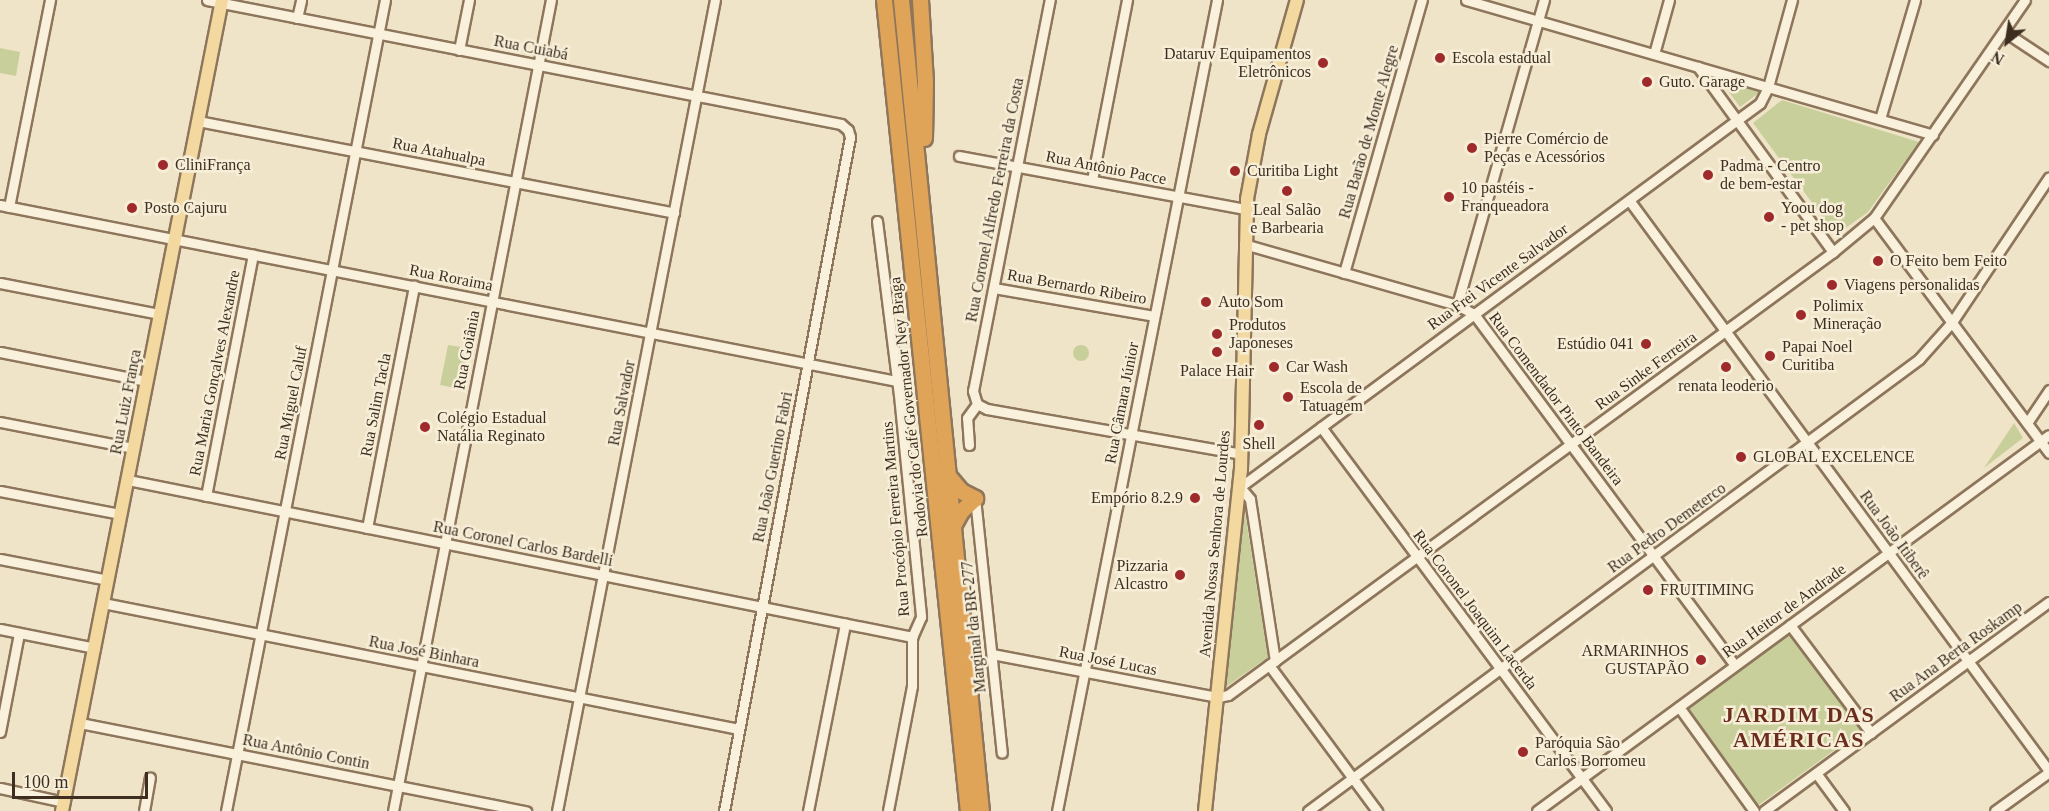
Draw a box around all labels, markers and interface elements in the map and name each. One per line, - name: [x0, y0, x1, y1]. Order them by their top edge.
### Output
- north arrow: [1977, 12, 2037, 72]
- street label: Rua Cuiabá: [492, 31, 570, 65]
- street label: Rua Barão de Monte Alegre: [1335, 43, 1403, 221]
- place label: Dataruv Equipamentos Eletrônicos: [1164, 44, 1311, 82]
- place label: Escola estadual: [1452, 48, 1551, 68]
- text: N: [1988, 48, 2007, 68]
- marker: Escola estadual: [1433, 51, 1447, 65]
- marker: Dataruv Equipamentos Eletrônicos: [1316, 56, 1330, 70]
- place label: Guto. Garage: [1659, 72, 1745, 92]
- marker: Guto. Garage: [1640, 75, 1654, 89]
- street label: Rua Coronel Alfredo Ferreira da Costa: [962, 76, 1028, 324]
- place label: Pierre Comércio de Peças e Acessórios: [1484, 129, 1608, 167]
- street label: Rua Atahualpa: [390, 133, 488, 171]
- marker: Pierre Comércio de Peças e Acessórios: [1465, 141, 1479, 155]
- street label: Rua Antônio Pacce: [1044, 147, 1168, 189]
- place label: CliniFrança: [175, 155, 251, 175]
- place label: Padma - Centro de bem-estar: [1720, 156, 1820, 194]
- marker: CliniFrança: [156, 158, 170, 172]
- place label: Curitiba Light: [1247, 161, 1338, 181]
- marker: Curitiba Light: [1228, 164, 1242, 178]
- marker: Padma - Centro de bem-estar: [1701, 168, 1715, 182]
- place label: 10 pastéis - Franqueadora: [1461, 178, 1549, 216]
- marker: Leal Salão e Barbearia: [1280, 184, 1294, 198]
- marker: 10 pastéis - Franqueadora: [1442, 190, 1456, 204]
- place label: Posto Cajuru: [144, 198, 227, 218]
- place label: Yoou dog - pet shop: [1781, 198, 1844, 236]
- place label: Leal Salão e Barbearia: [1250, 200, 1324, 238]
- marker: Posto Cajuru: [125, 201, 139, 215]
- marker: Yoou dog - pet shop: [1762, 210, 1776, 224]
- street label: Rua Frei Vicente Salvador: [1424, 220, 1572, 334]
- place label: O Feito bem Feito: [1890, 251, 2007, 271]
- marker: O Feito bem Feito: [1871, 254, 1885, 268]
- street label: Rua Roraima: [408, 260, 494, 296]
- street label: Rua Bernardo Ribeiro: [1006, 265, 1148, 309]
- street label: Rua Maria Gonçalves Alexandre: [186, 268, 244, 478]
- place label: Viagens personalidas: [1844, 275, 1979, 295]
- street label: Rodovia do Café Governador Ney Braga: [886, 276, 932, 538]
- marker: Viagens personalidas: [1825, 278, 1839, 292]
- place label: Auto Som: [1218, 292, 1283, 312]
- marker: Auto Som: [1199, 295, 1213, 309]
- place label: Polimix Mineração: [1813, 296, 1881, 334]
- marker: Polimix Mineração: [1794, 308, 1808, 322]
- street label: Rua Goiânia: [450, 309, 484, 391]
- street label: Rua Comendador Pinto Bandeira: [1485, 309, 1627, 489]
- place label: Produtos Japoneses: [1229, 315, 1293, 353]
- marker: Produtos Japoneses: [1210, 327, 1224, 341]
- street label: Rua Sinke Ferreira: [1591, 328, 1701, 414]
- place label: Estúdio 041: [1557, 334, 1634, 354]
- marker: Estúdio 041: [1639, 337, 1653, 351]
- place label: Papai Noel Curitiba: [1782, 337, 1853, 375]
- street label: Rua Câmara Júnior: [1101, 341, 1143, 465]
- street label: Rua Miguel Caluf: [271, 344, 311, 462]
- marker: Palace Hair: [1210, 345, 1224, 359]
- street label: Rua Luiz França: [106, 348, 146, 456]
- marker: Papai Noel Curitiba: [1763, 349, 1777, 363]
- street label: Rua Salim Tacla: [357, 351, 395, 459]
- place label: Car Wash: [1286, 357, 1348, 377]
- street label: Rua Salvador: [604, 359, 640, 447]
- marker: Car Wash: [1267, 360, 1281, 374]
- marker: renata leoderio: [1719, 360, 1733, 374]
- place label: Palace Hair: [1180, 361, 1254, 381]
- place label: renata leoderio: [1678, 376, 1774, 396]
- place label: Escola de Tatuagem: [1300, 378, 1363, 416]
- street label: Rua João Guerino Fabri: [749, 390, 797, 544]
- marker: Escola de Tatuagem: [1281, 390, 1295, 404]
- place label: Colégio Estadual Natália Reginato: [437, 408, 547, 446]
- marker: Shell: [1252, 418, 1266, 432]
- marker: Colégio Estadual Natália Reginato: [418, 420, 432, 434]
- street label: Rua Procópio Ferreira Martins: [878, 421, 914, 617]
- street label: Avenida Nossa Senhora de Lourdes: [1195, 430, 1235, 658]
- place label: Shell: [1243, 434, 1275, 454]
- place label: GLOBAL EXCELENCE: [1753, 447, 1915, 467]
- marker: GLOBAL EXCELENCE: [1734, 450, 1748, 464]
- street label: Rua Pedro Demeterco: [1604, 479, 1730, 577]
- street label: Rua João Itiberê: [1855, 487, 1933, 583]
- place label: Empório 8.2.9: [1091, 488, 1183, 508]
- marker: Empório 8.2.9: [1188, 491, 1202, 505]
- street label: Rua Coronel Carlos Bardelli: [432, 517, 614, 571]
- street label: Rua Coronel Joaquim Lacerda: [1409, 526, 1541, 694]
- place label: Pizzaria Alcastro: [1114, 556, 1168, 594]
- street label: Rua Heitor de Andrade: [1718, 559, 1850, 663]
- street label: Marginal da BR-277: [958, 560, 990, 694]
- marker: Pizzaria Alcastro: [1173, 568, 1187, 582]
- place label: FRUITIMING: [1660, 580, 1754, 600]
- marker: FRUITIMING: [1641, 583, 1655, 597]
- street label: Rua Ana Berta Roskamp: [1886, 597, 2026, 707]
- street label: Rua José Binhara: [367, 632, 481, 672]
- place label: ARMARINHOS GUSTAPÃO: [1581, 641, 1689, 679]
- street label: Rua José Lucas: [1057, 642, 1159, 680]
- marker: ARMARINHOS GUSTAPÃO: [1694, 653, 1708, 667]
- district label: JARDIM DAS AMÉRICAS: [1723, 701, 1875, 752]
- street label: Rua Antônio Contin: [240, 730, 372, 774]
- place label: Paróquia São Carlos Borromeu: [1535, 733, 1646, 771]
- marker: Paróquia São Carlos Borromeu: [1516, 745, 1530, 759]
- scale bar: [15, 760, 152, 798]
- text: 100 m: [23, 772, 69, 792]

